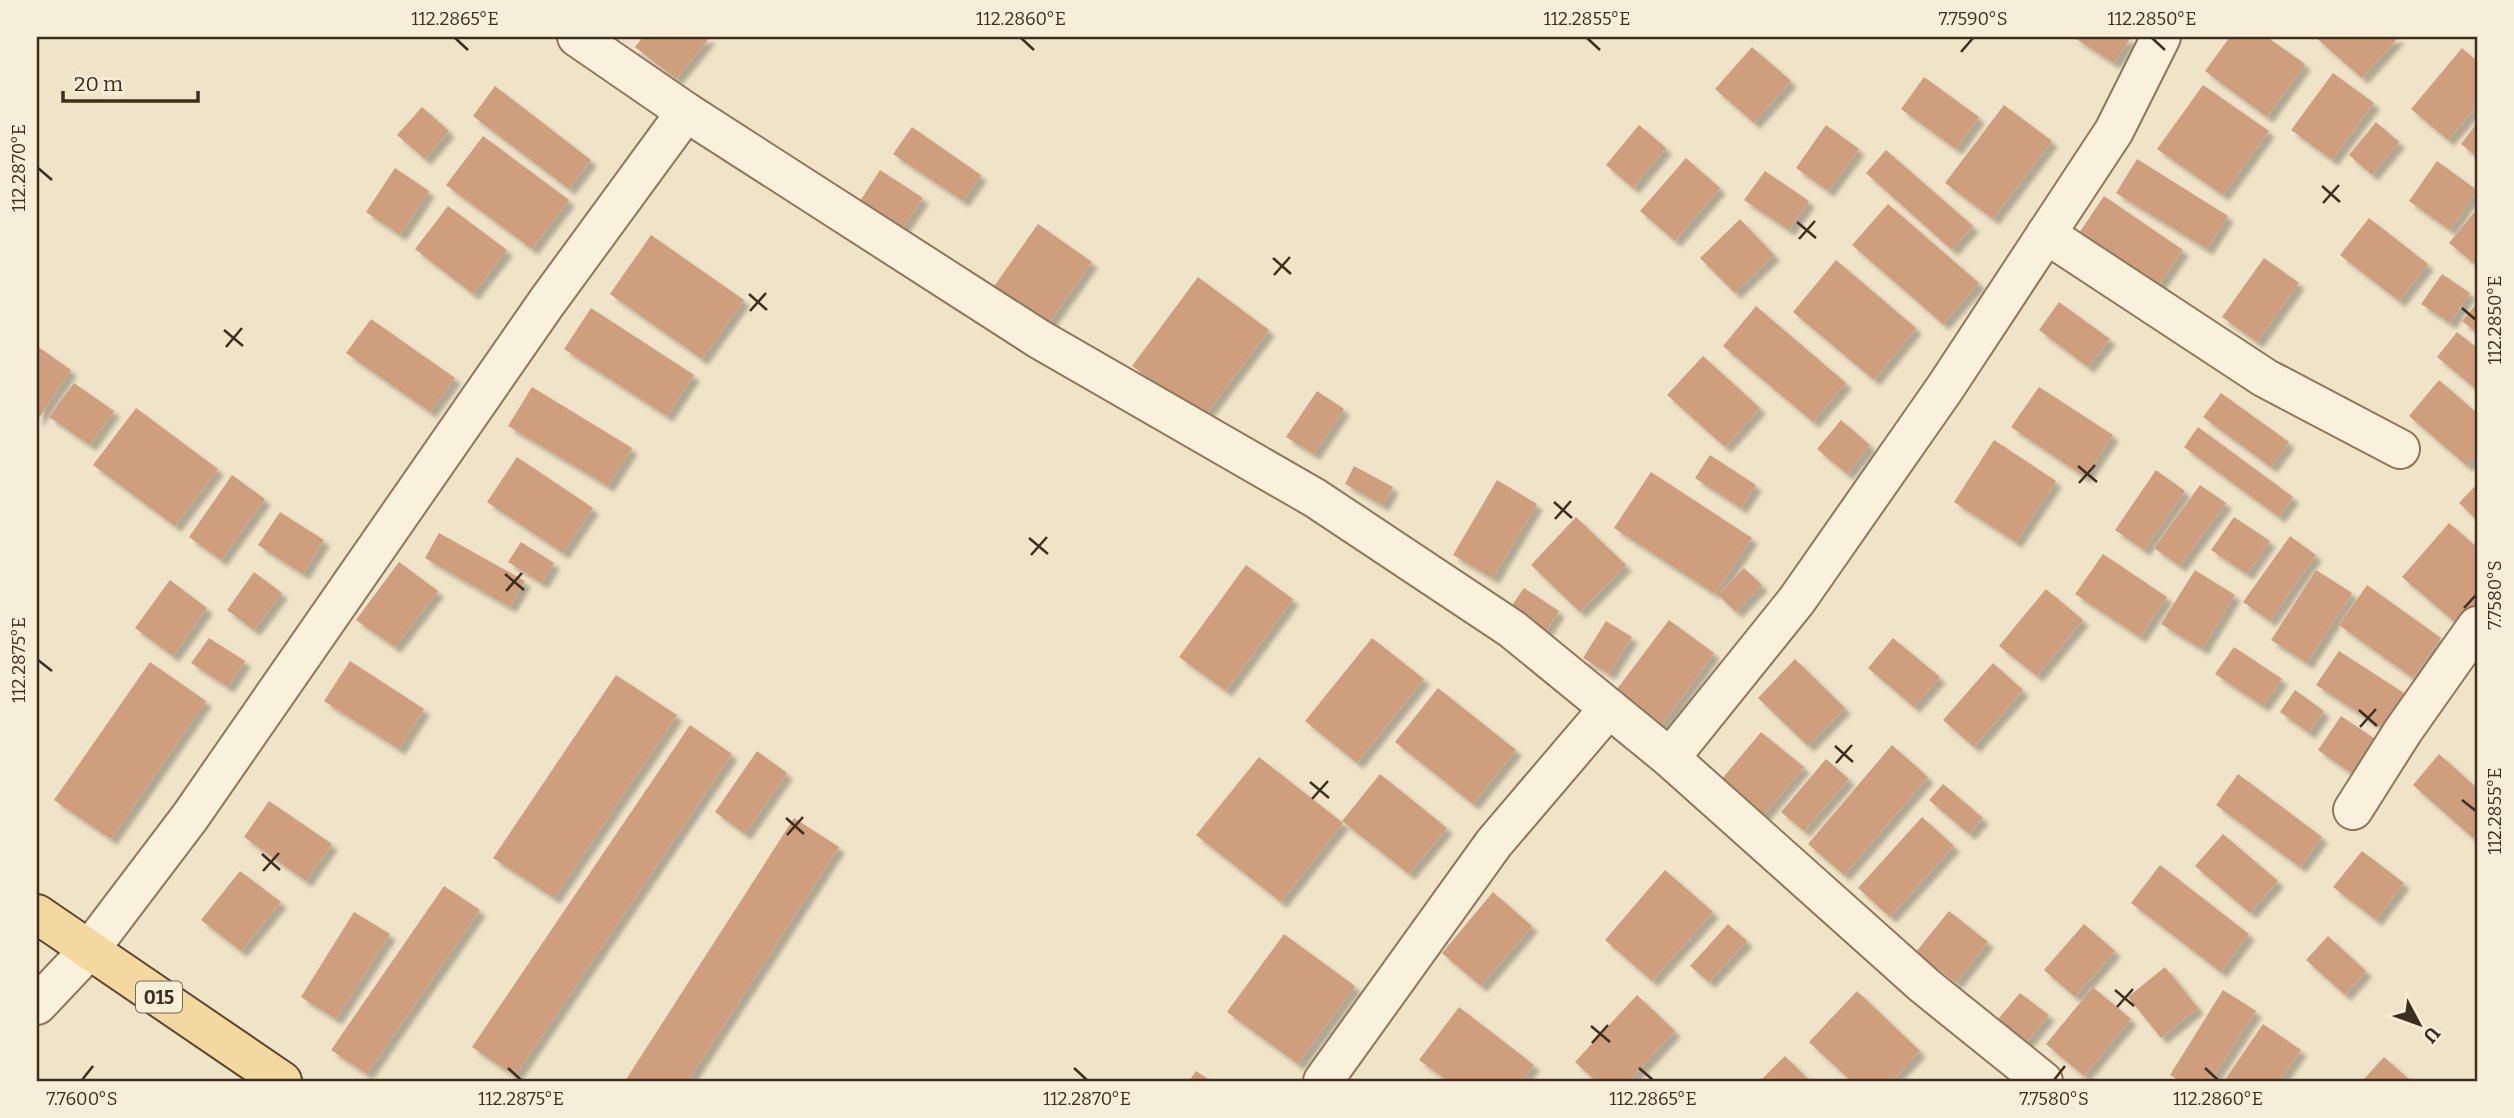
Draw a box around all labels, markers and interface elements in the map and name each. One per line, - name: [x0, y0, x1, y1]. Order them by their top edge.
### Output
- text: 112.2865°E: [411, 8, 499, 30]
- text: 112.2860°E: [976, 8, 1066, 30]
- text: 112.2855°E: [1544, 8, 1631, 30]
- text: 7.7590°S: [1938, 8, 2008, 30]
- text: 112.2850°E: [2108, 8, 2196, 30]
- scale bar: [63, 60, 198, 104]
- text: 20 m: [74, 71, 123, 97]
- text: 112.2870°E: [8, 124, 30, 212]
- text: 112.2850°E: [2484, 276, 2506, 364]
- text: 7.7580°S: [2484, 560, 2506, 630]
- text: 112.2875°E: [8, 617, 30, 703]
- text: 112.2855°E: [2484, 768, 2506, 855]
- road number: 015: [136, 981, 182, 1012]
- north arrow: [2384, 988, 2454, 1058]
- text: U: [2418, 1022, 2445, 1048]
- text: 7.7600°S: [46, 1088, 118, 1110]
- text: 112.2875°E: [478, 1088, 564, 1110]
- text: 112.2870°E: [1043, 1088, 1131, 1110]
- text: 112.2865°E: [1609, 1088, 1697, 1110]
- text: 7.7580°S: [2019, 1088, 2089, 1110]
- text: 112.2860°E: [2173, 1088, 2263, 1110]

